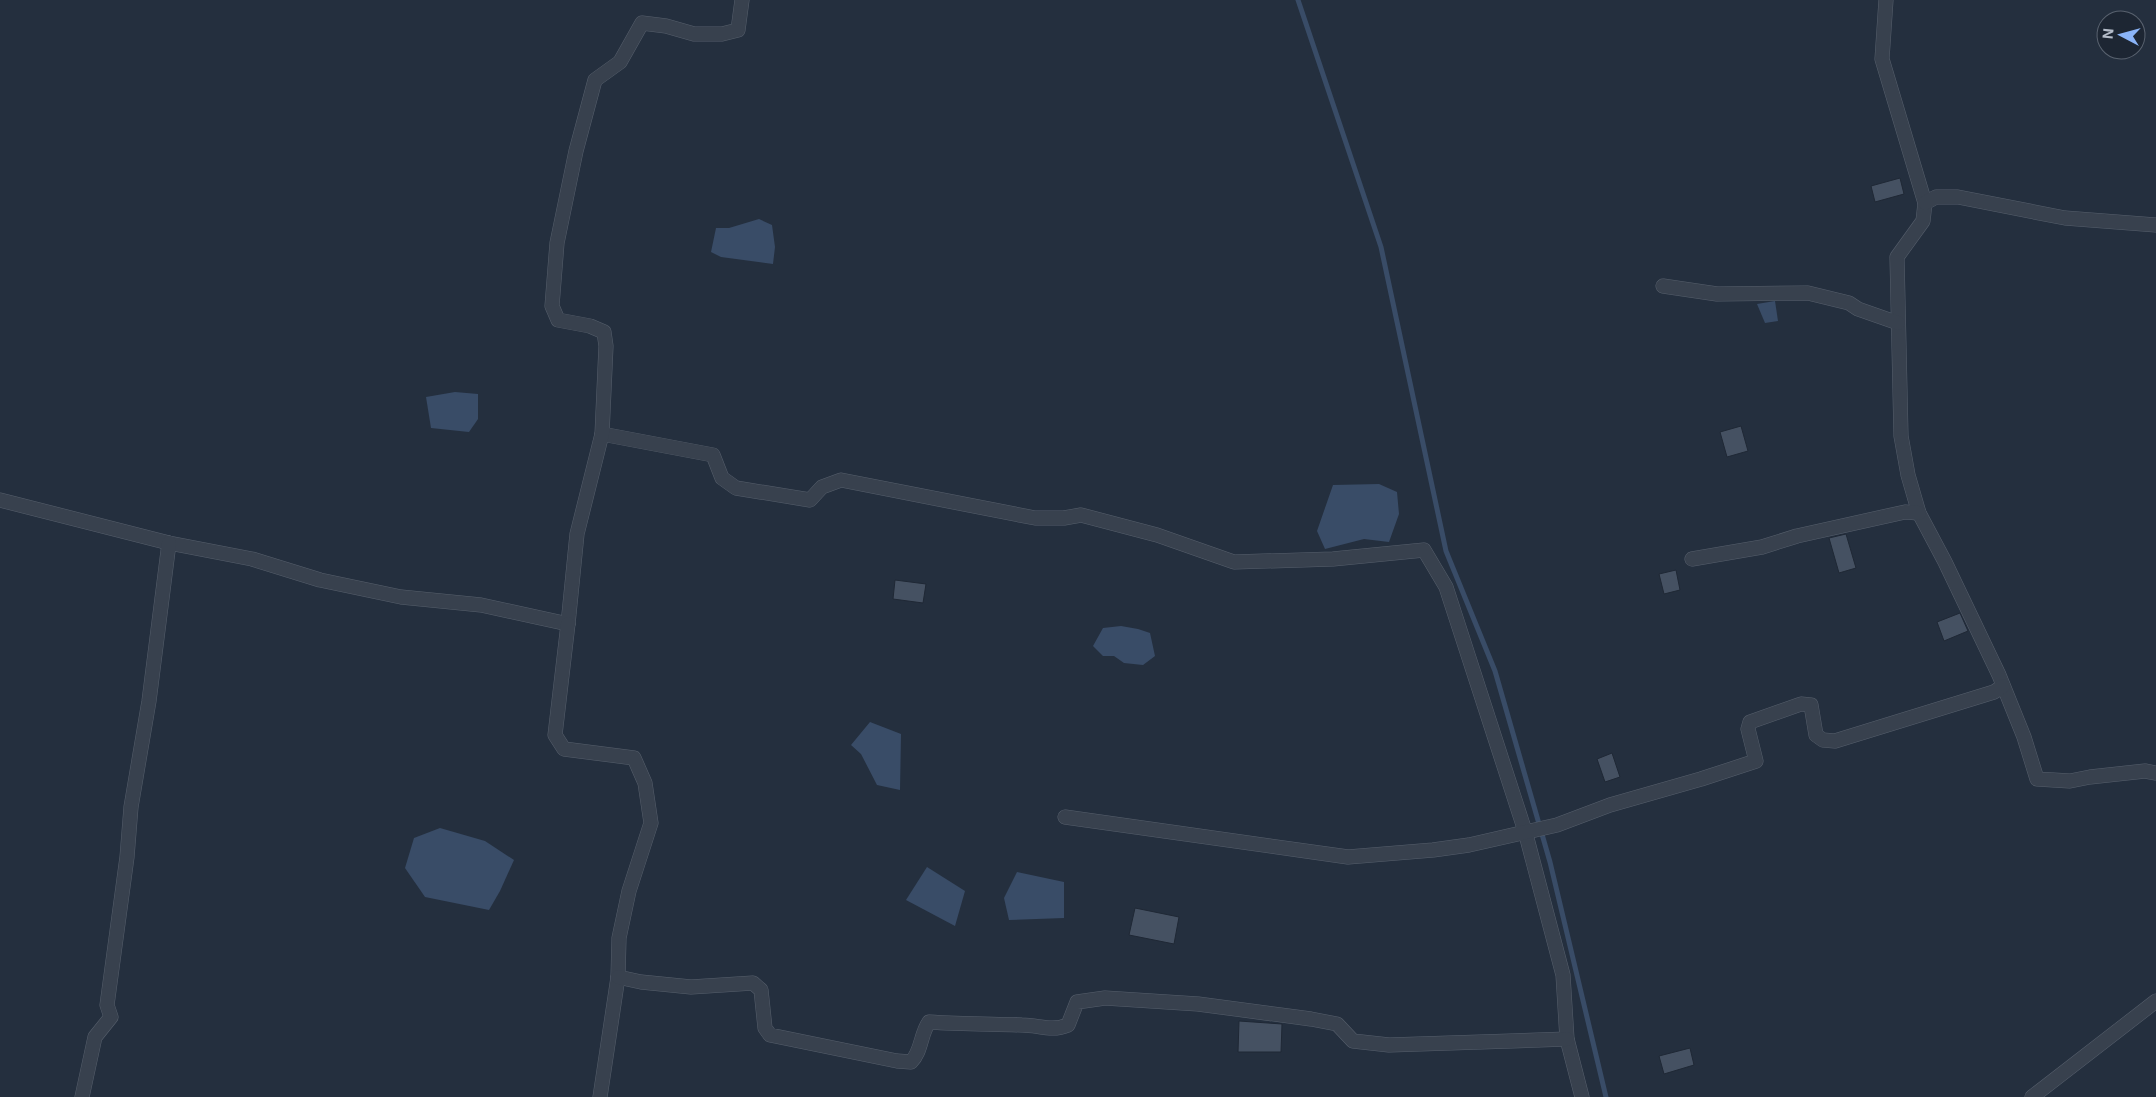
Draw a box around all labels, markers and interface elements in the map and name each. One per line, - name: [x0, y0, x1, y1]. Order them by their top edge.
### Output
- north arrow: [2096, 10, 2146, 60]
- text: N: [2099, 27, 2117, 40]

